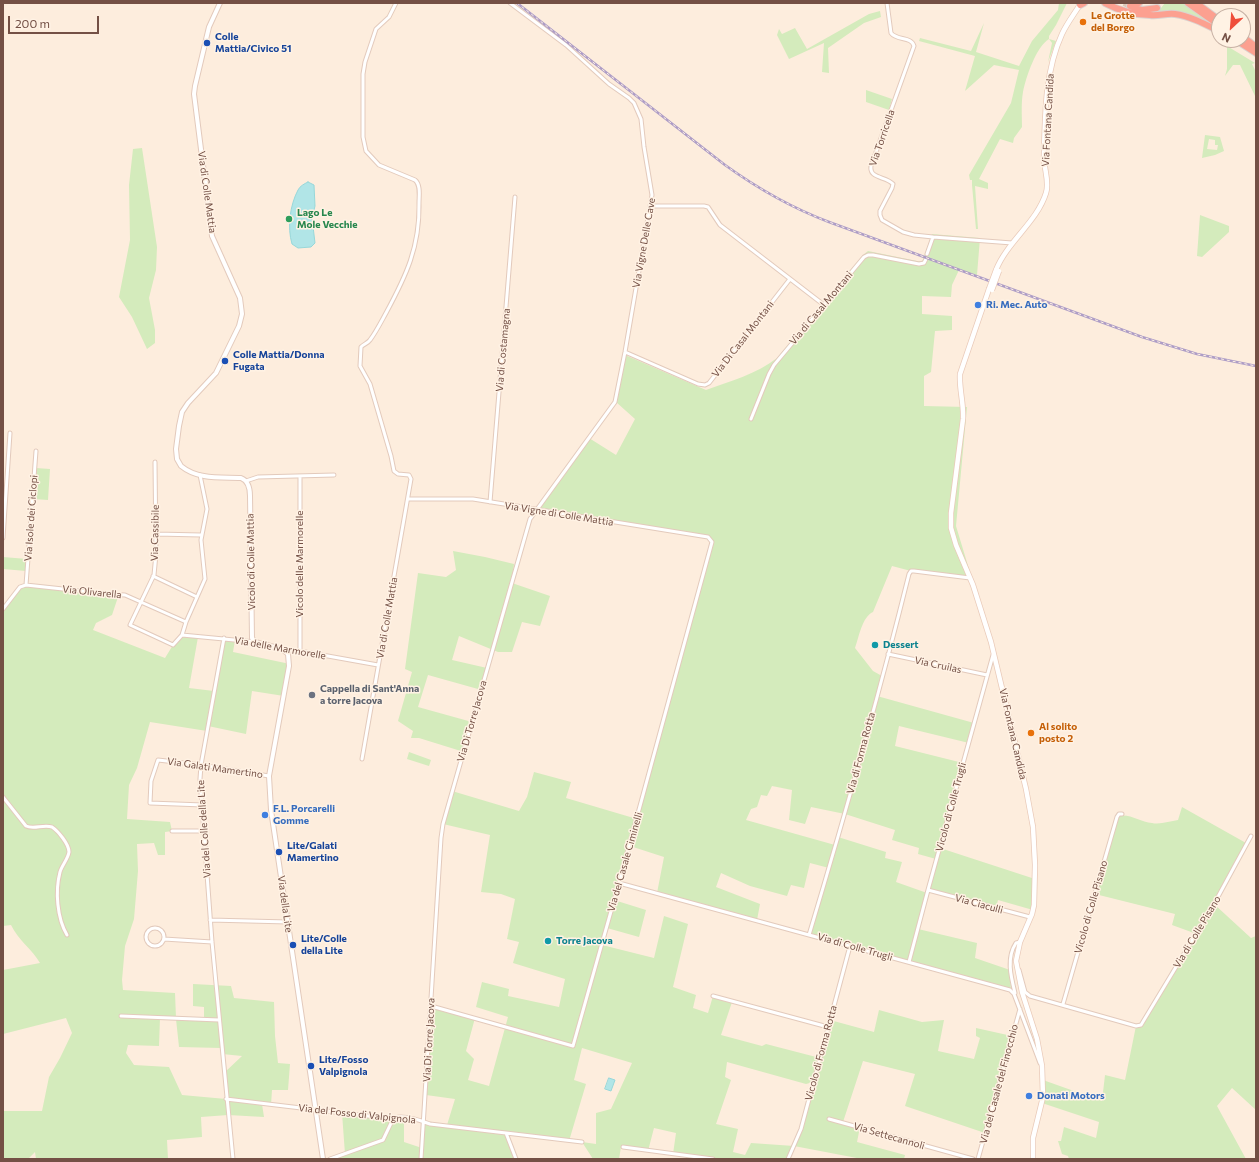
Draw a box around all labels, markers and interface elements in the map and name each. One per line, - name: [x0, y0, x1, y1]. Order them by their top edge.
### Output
- scale bar: [10, 8, 101, 34]
- north arrow: [1211, 8, 1251, 48]
- place label: Le Grotte del Borgo: [1091, 10, 1135, 34]
- text: 200 m: [15, 16, 50, 30]
- marker: Le Grotte del Borgo: [1078, 17, 1088, 27]
- place label: Colle Mattia/Civico 51: [215, 31, 292, 54]
- text: N: [1219, 31, 1233, 46]
- marker: Colle Mattia/Civico 51: [202, 38, 212, 48]
- street label: Via Fontana Candida: [1040, 73, 1056, 167]
- street label: Via Torricella: [867, 108, 897, 168]
- street label: Via di Colle Mattia: [195, 150, 219, 234]
- street label: Via Vigne Delle Cave: [630, 197, 658, 289]
- place label: Lago Le Mole Vecchie: [297, 207, 358, 230]
- marker: Lago Le Mole Vecchie: [284, 214, 294, 224]
- street label: Via di Casal Montani: [787, 269, 855, 347]
- street label: Via Di Casal Montani: [709, 298, 777, 380]
- place label: Ri. Mec. Auto: [986, 299, 1047, 311]
- marker: Ri. Mec. Auto: [973, 300, 983, 310]
- street label: Via di Costamagna: [493, 308, 513, 392]
- place label: Colle Mattia/Donna Fugata: [233, 349, 324, 372]
- marker: Colle Mattia/Donna Fugata: [220, 356, 230, 366]
- street label: Via Isole dei Ciclopi: [22, 474, 40, 562]
- street label: Via Vigne di Colle Mattia: [504, 499, 614, 529]
- street label: Via Cassibile: [149, 505, 161, 561]
- street label: Vicolo delle Marmorelle: [294, 511, 306, 617]
- street label: Vicolo di Colle Mattia: [244, 513, 258, 611]
- street label: Via di Colle Mattia: [374, 576, 400, 660]
- street label: Via Olivarella: [62, 583, 122, 601]
- street label: Via delle Marmorelle: [233, 634, 327, 662]
- place label: Dessert: [883, 639, 919, 651]
- marker: Dessert: [870, 640, 880, 650]
- street label: Via Cruilas: [913, 654, 963, 676]
- street label: Via Di Torre Jacova: [455, 679, 489, 763]
- place label: Cappella di Sant'Anna a torre Jacova: [320, 683, 419, 706]
- street label: Via Fontana Candida: [997, 687, 1029, 781]
- marker: Cappella di Sant'Anna a torre Jacova: [307, 690, 317, 700]
- street label: Via di Forma Rotta: [844, 711, 878, 795]
- place label: Al solito posto 2: [1039, 721, 1077, 744]
- marker: Al solito posto 2: [1026, 728, 1036, 738]
- street label: Via Galati Mamertino: [166, 755, 264, 781]
- street label: Vicolo di Colle Trugli: [933, 761, 969, 853]
- street label: Via del Colle della Lite: [195, 780, 213, 878]
- place label: F.L. Porcarelli Gomme: [273, 803, 335, 826]
- marker: F.L. Porcarelli Gomme: [260, 810, 270, 820]
- street label: Via del Casale Ciminelli: [605, 811, 645, 913]
- place label: Lite/Galati Mamertino: [287, 840, 339, 864]
- marker: Lite/Galati Mamertino: [274, 847, 284, 857]
- street label: Vicolo di Colle Pisano: [1072, 859, 1110, 955]
- street label: Via della Lite: [275, 875, 295, 933]
- street label: Via Ciaculli: [954, 892, 1004, 916]
- street label: Via di Colle Pisano: [1171, 894, 1223, 970]
- street label: Via di Colle Trugli: [816, 931, 894, 963]
- place label: Lite/Colle della Lite: [301, 933, 347, 956]
- place label: Torre Jacova: [556, 935, 613, 947]
- marker: Torre Jacova: [543, 936, 553, 946]
- marker: Lite/Colle della Lite: [288, 940, 298, 950]
- street label: Via Di Torre Jacova: [421, 998, 437, 1082]
- street label: Vicolo di Forma Rotta: [803, 1004, 839, 1102]
- street label: Via del Casale del Finocchio: [977, 1023, 1021, 1145]
- place label: Lite/Fosso Valpignola: [319, 1054, 368, 1078]
- marker: Lite/Fosso Valpignola: [306, 1061, 316, 1071]
- place label: Donati Motors: [1037, 1090, 1105, 1102]
- marker: Donati Motors: [1024, 1091, 1034, 1101]
- street label: Via del Fosso di Valpignola: [298, 1102, 416, 1126]
- street label: Via Settecannoli: [852, 1120, 926, 1152]

